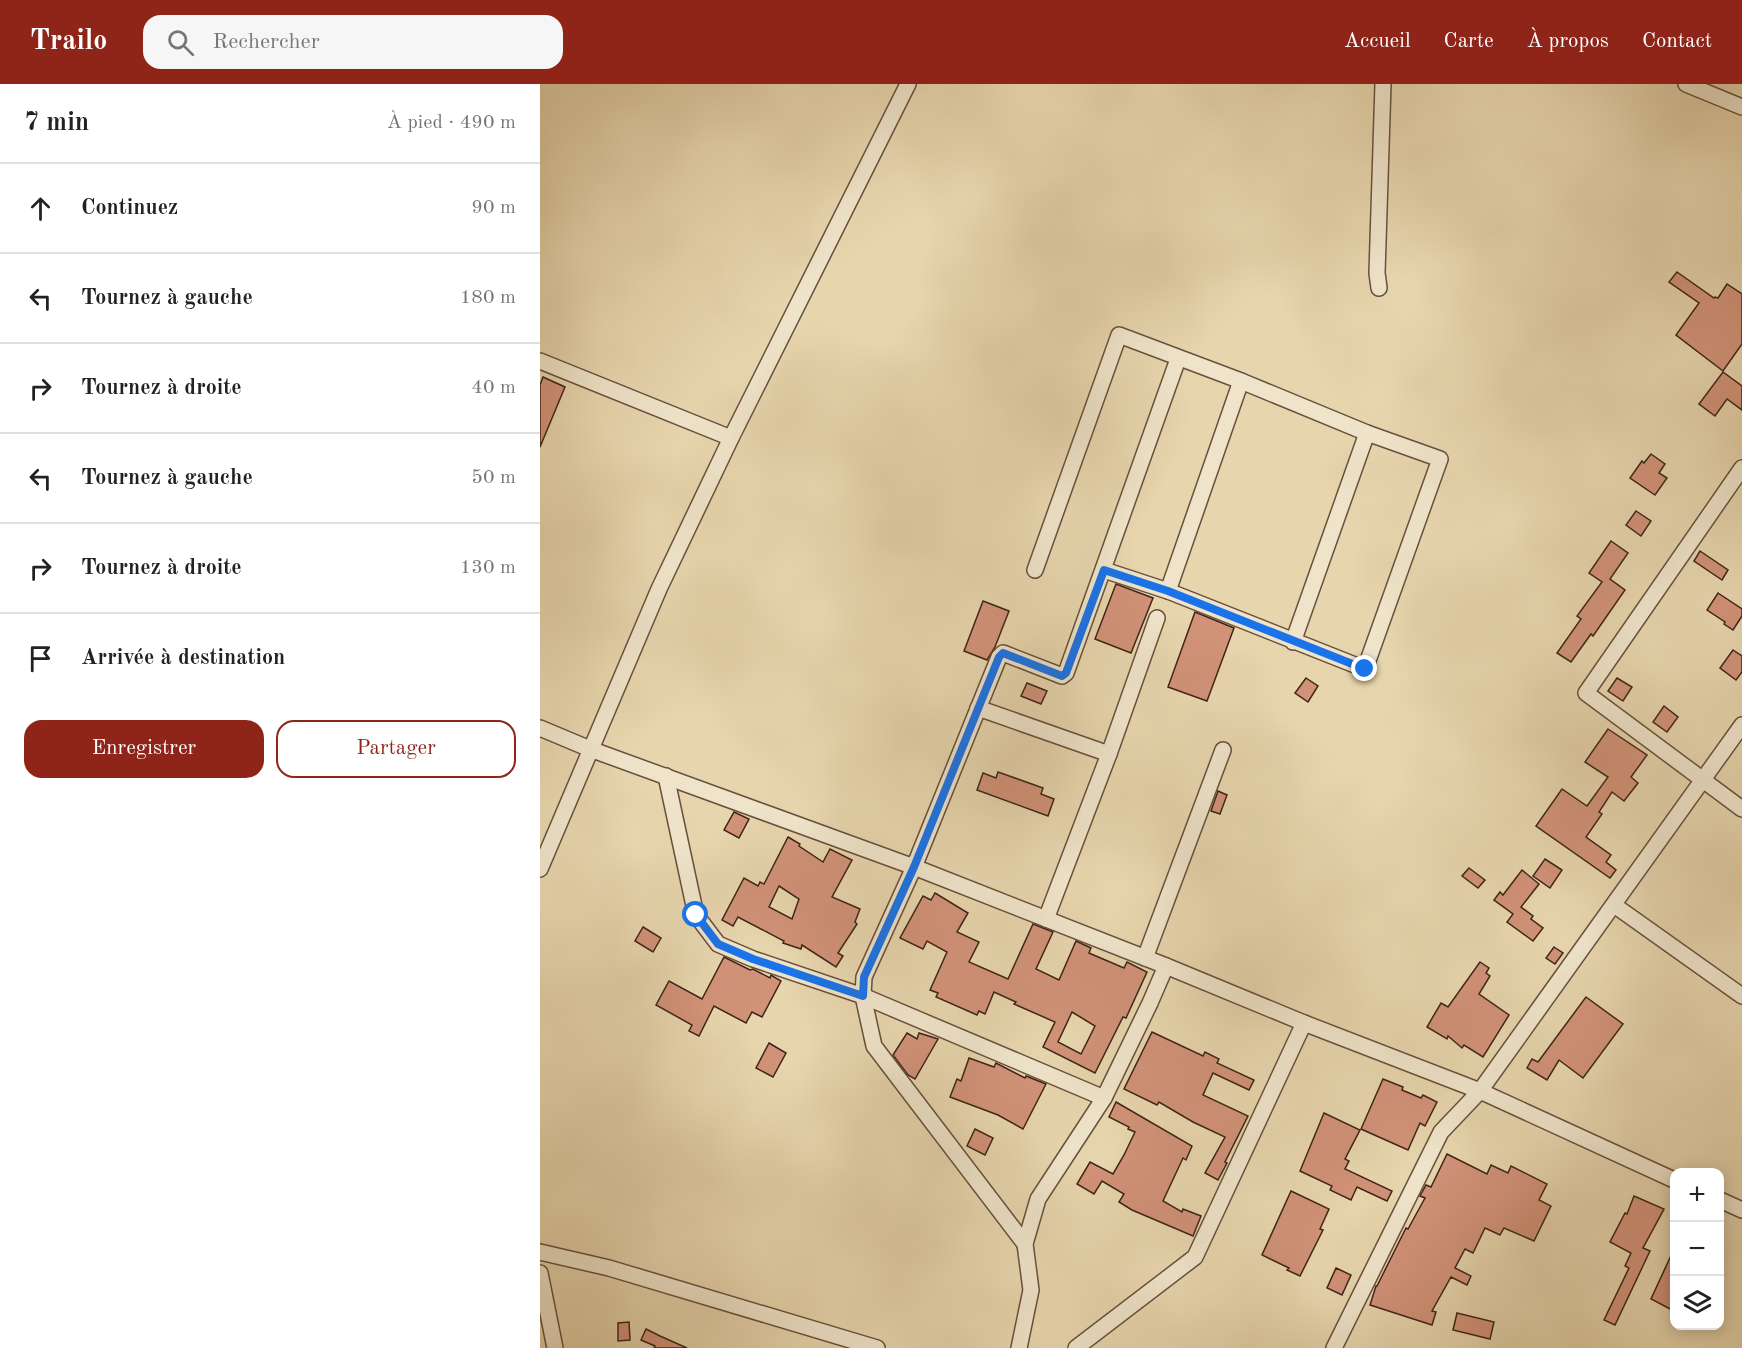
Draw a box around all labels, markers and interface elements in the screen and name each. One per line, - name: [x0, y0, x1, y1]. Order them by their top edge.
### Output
- search box: [143, 15, 563, 69]
- icon: search: [164, 26, 197, 59]
- text: Trailo: [30, 28, 107, 56]
- text: Rechercher: [212, 31, 320, 53]
- text: Accueil: [1344, 31, 1411, 52]
- text: Carte: [1444, 31, 1494, 52]
- text: À propos: [1527, 31, 1609, 52]
- text: Contact: [1642, 31, 1712, 52]
- text: 7 min: [24, 110, 89, 136]
- text: À pied · 490 m: [387, 113, 516, 133]
- icon: ahead: [24, 192, 57, 225]
- text: Continuez: [81, 197, 178, 219]
- text: 90 m: [471, 198, 516, 218]
- icon: left: [24, 282, 57, 315]
- text: Tournez à gauche: [81, 287, 253, 309]
- text: 180 m: [460, 288, 516, 308]
- icon: right: [24, 372, 57, 405]
- text: Tournez à droite: [81, 377, 242, 399]
- text: 40 m: [471, 378, 516, 398]
- icon: left: [24, 462, 57, 495]
- text: Tournez à gauche: [81, 467, 253, 489]
- text: 50 m: [471, 468, 516, 488]
- icon: right: [24, 552, 57, 585]
- text: Tournez à droite: [81, 557, 242, 579]
- text: 130 m: [460, 558, 516, 578]
- icon: arrive: [24, 642, 57, 675]
- text: Arrivée à destination: [81, 647, 285, 669]
- route end: [1351, 655, 1377, 681]
- button: Enregistrer: [24, 720, 264, 778]
- button: Partager: [276, 720, 516, 778]
- route start: [682, 901, 708, 927]
- map controls: [1670, 1168, 1724, 1330]
- button: +: [1670, 1168, 1724, 1222]
- button: −: [1670, 1222, 1724, 1276]
- button: layers: [1670, 1276, 1724, 1330]

